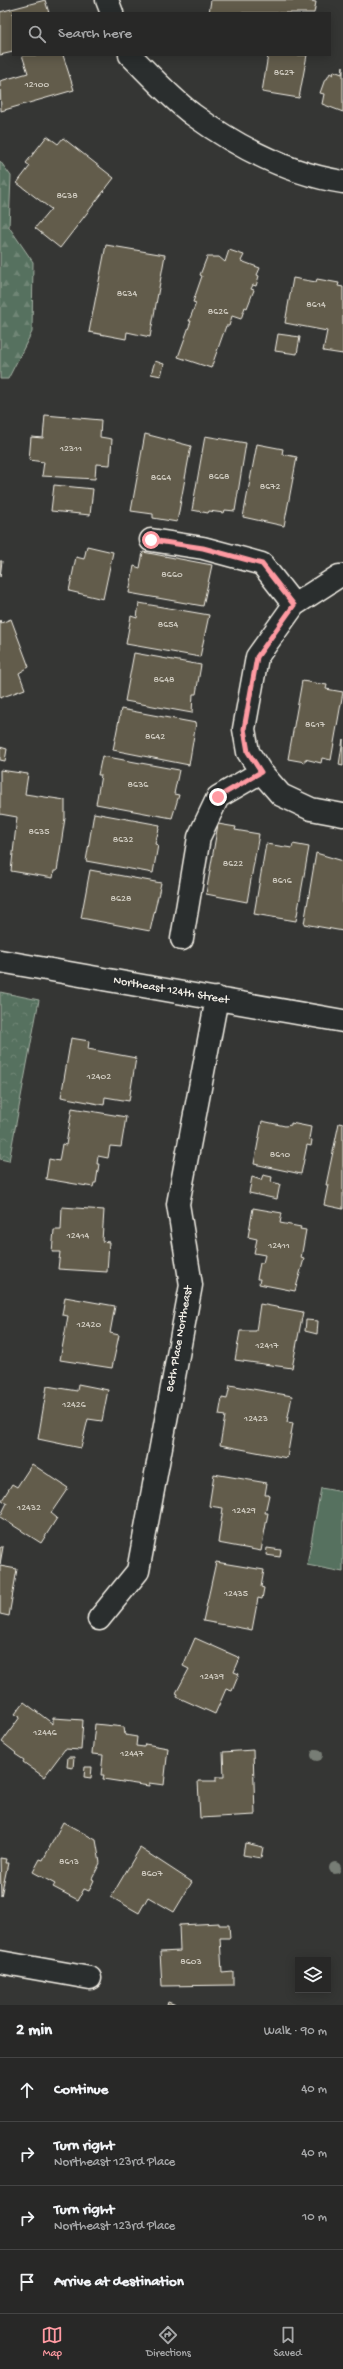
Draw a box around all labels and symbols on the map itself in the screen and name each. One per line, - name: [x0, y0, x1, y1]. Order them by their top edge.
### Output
- house number: 8627: [274, 67, 295, 79]
- house number: 12100: [24, 79, 49, 91]
- house number: 8638: [56, 190, 78, 202]
- house number: 8634: [117, 288, 138, 300]
- house number: 8614: [306, 299, 326, 311]
- house number: 8626: [208, 306, 229, 318]
- house number: 12311: [59, 443, 82, 455]
- house number: 8668: [208, 471, 230, 483]
- house number: 8664: [151, 472, 171, 484]
- house number: 8672: [260, 481, 280, 493]
- route start: [142, 531, 160, 549]
- house number: 8660: [161, 569, 183, 581]
- house number: 8654: [158, 619, 179, 631]
- house number: 8648: [154, 674, 175, 686]
- house number: 8617: [305, 719, 326, 731]
- house number: 8642: [145, 731, 165, 743]
- house number: 8636: [128, 779, 149, 791]
- route end: [209, 788, 227, 806]
- house number: 8635: [29, 826, 50, 838]
- house number: 8632: [113, 834, 133, 846]
- house number: 8622: [223, 858, 243, 870]
- house number: 8616: [272, 875, 293, 887]
- house number: 8628: [111, 893, 132, 905]
- street label: Northeast 124th Street: [112, 974, 231, 1008]
- house number: 12402: [86, 1071, 111, 1083]
- house number: 8610: [270, 1149, 290, 1161]
- house number: 12414: [66, 1230, 89, 1242]
- house number: 12411: [267, 1240, 290, 1252]
- street label: 86th Place Northeast: [164, 1284, 196, 1393]
- house number: 12420: [76, 1319, 101, 1331]
- house number: 12417: [255, 1340, 279, 1352]
- house number: 12426: [61, 1399, 87, 1411]
- house number: 12423: [243, 1413, 268, 1425]
- house number: 12432: [16, 1502, 41, 1514]
- house number: 12429: [231, 1505, 256, 1517]
- house number: 12435: [223, 1588, 248, 1600]
- house number: 12439: [199, 1671, 224, 1683]
- house number: 12446: [32, 1727, 58, 1739]
- house number: 12447: [119, 1748, 145, 1760]
- house number: 8613: [59, 1856, 79, 1868]
- house number: 8607: [141, 1868, 164, 1880]
- house number: 8603: [180, 1956, 202, 1968]

